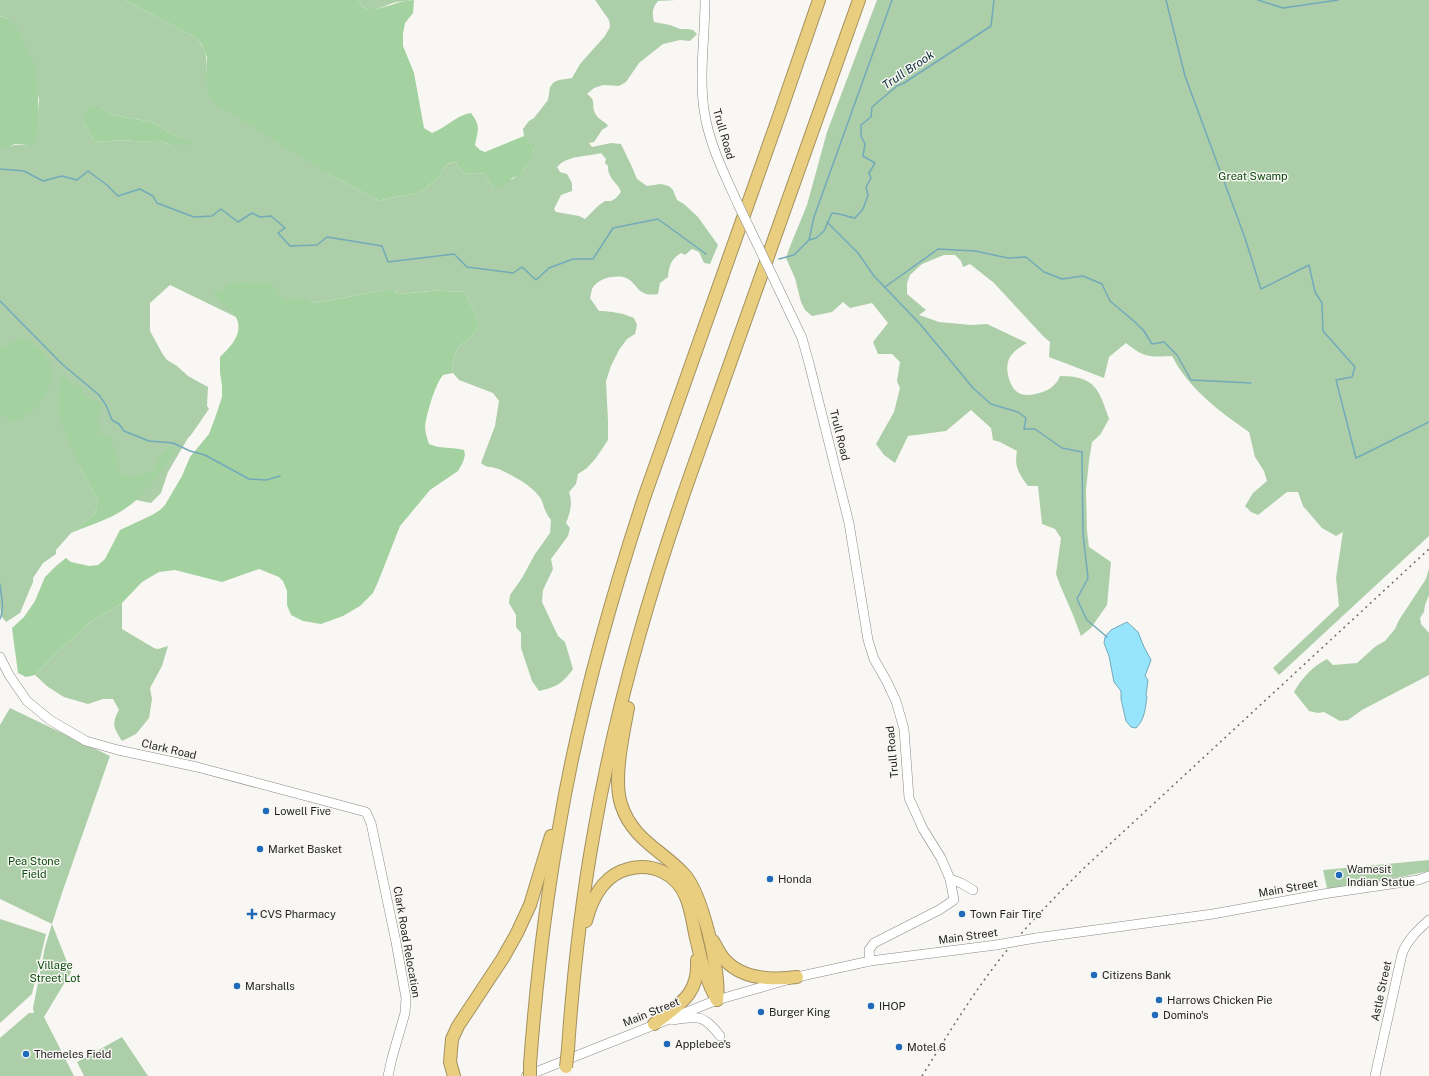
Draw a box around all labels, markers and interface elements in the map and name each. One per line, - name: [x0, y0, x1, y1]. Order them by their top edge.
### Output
- water label: Trull Brook: [879, 47, 937, 92]
- street label: Trull Road: [711, 107, 737, 161]
- park label: Great Swamp: [1218, 170, 1288, 182]
- street label: Trull Road: [828, 408, 852, 462]
- street label: Trull Road: [884, 725, 900, 779]
- street label: Clark Road: [140, 737, 198, 761]
- place label: Lowell Five: [274, 805, 331, 817]
- marker: Lowell Five: [261, 806, 271, 816]
- place label: Market Basket: [268, 843, 342, 855]
- marker: Market Basket: [255, 844, 265, 854]
- park label: Pea Stone Field: [8, 855, 60, 880]
- place label: Wamesit Indian Statue: [1347, 863, 1415, 888]
- marker: Wamesit Indian Statue: [1334, 870, 1344, 880]
- place label: Honda: [778, 873, 812, 885]
- marker: Honda: [765, 874, 775, 884]
- street label: Main Street: [1258, 877, 1318, 899]
- street label: Clark Road Relocation: [391, 885, 423, 999]
- place label: CVS Pharmacy: [260, 908, 336, 920]
- place label: Town Fair Tire: [970, 908, 1042, 920]
- marker: CVS Pharmacy: [247, 909, 257, 919]
- marker: Town Fair Tire: [957, 909, 967, 919]
- street label: Main Street: [938, 926, 998, 946]
- park label: Village Street Lot: [29, 959, 81, 984]
- street label: Astle Street: [1369, 960, 1393, 1022]
- place label: Citizens Bank: [1102, 969, 1171, 981]
- marker: Citizens Bank: [1089, 970, 1099, 980]
- place label: Marshalls: [245, 980, 295, 992]
- marker: Marshalls: [232, 981, 242, 991]
- place label: Harrows Chicken Pie: [1167, 994, 1272, 1006]
- street label: Main Street: [621, 995, 681, 1029]
- marker: Harrows Chicken Pie: [1154, 995, 1164, 1005]
- place label: IHOP: [879, 1000, 906, 1012]
- marker: IHOP: [866, 1001, 876, 1011]
- place label: Burger King: [769, 1006, 830, 1018]
- marker: Burger King: [756, 1007, 766, 1017]
- place label: Domino's: [1163, 1009, 1209, 1021]
- marker: Domino's: [1150, 1010, 1160, 1020]
- place label: Applebee's: [675, 1038, 731, 1050]
- marker: Applebee's: [662, 1039, 672, 1049]
- place label: Motel 6: [907, 1041, 946, 1053]
- marker: Motel 6: [894, 1042, 904, 1052]
- place label: Themeles Field: [34, 1048, 111, 1060]
- marker: Themeles Field: [21, 1049, 31, 1059]

